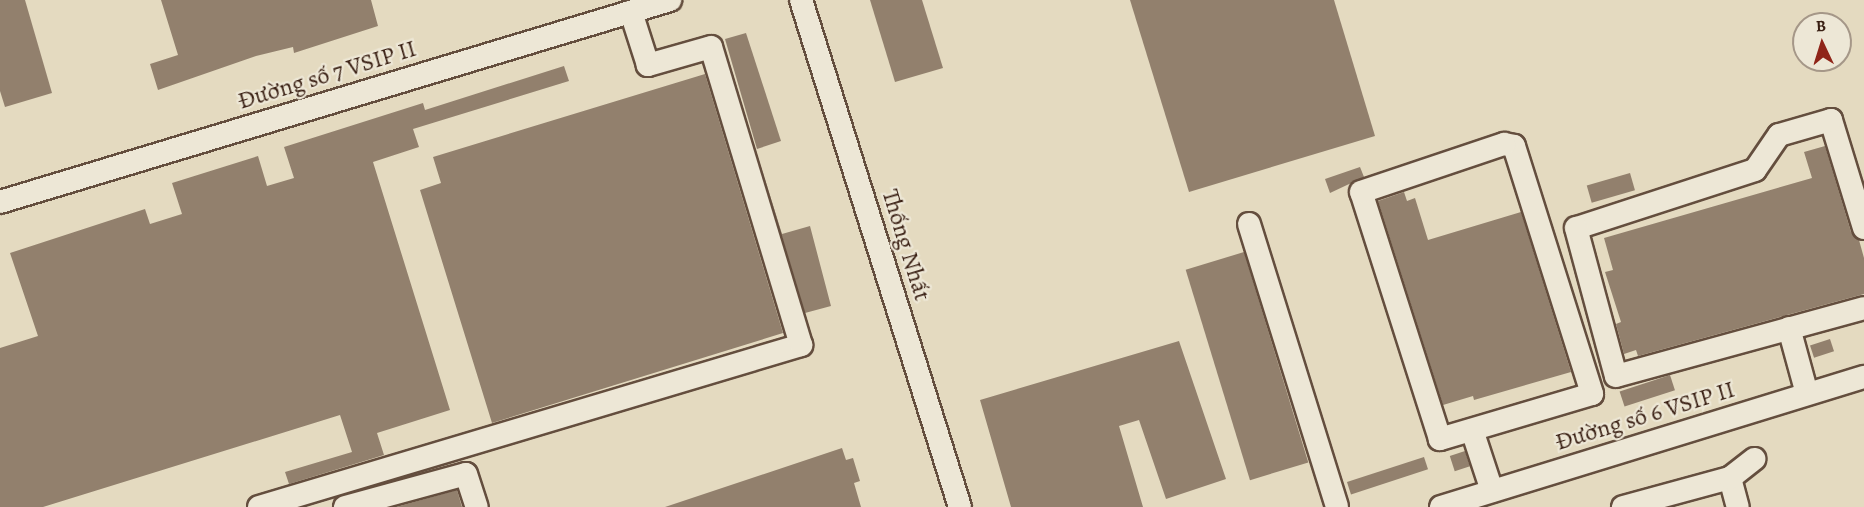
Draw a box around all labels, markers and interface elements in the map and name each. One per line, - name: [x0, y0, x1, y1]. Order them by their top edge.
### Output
- north arrow: [1792, 12, 1852, 72]
- text: B: [1815, 15, 1827, 37]
- street label: Đường số 7 VSIP II: [234, 34, 420, 116]
- street label: Thống Nhất: [875, 186, 937, 304]
- street label: Đường số 6 VSIP II: [1552, 375, 1738, 457]

